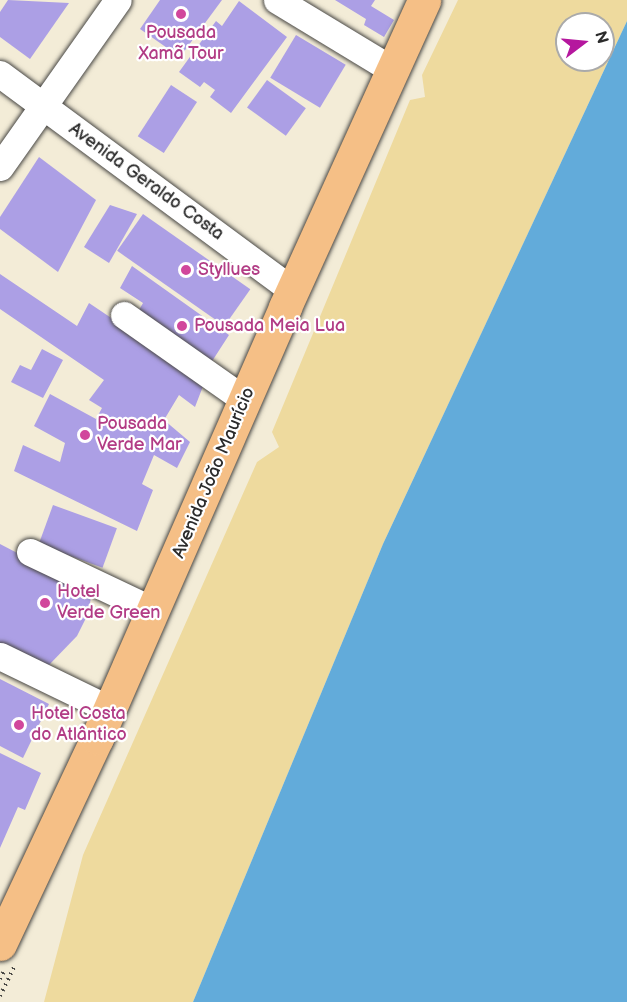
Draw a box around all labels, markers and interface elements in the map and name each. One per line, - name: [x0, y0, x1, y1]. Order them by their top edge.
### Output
- marker: Pousada Xamã Tour: [174, 7, 188, 21]
- north arrow: [555, 12, 615, 72]
- place label: Pousada Xamã Tour: [138, 23, 224, 66]
- text: N: [590, 29, 612, 46]
- street label: Avenida Geraldo Costa: [64, 119, 228, 245]
- place label: Styllues: [198, 259, 260, 281]
- marker: Styllues: [179, 263, 193, 277]
- place label: Pousada Meia Lua: [194, 315, 345, 337]
- marker: Pousada Meia Lua: [175, 319, 189, 333]
- street label: Avenida João Maurício: [168, 384, 260, 562]
- place label: Pousada Verde Mar: [97, 414, 182, 456]
- marker: Pousada Verde Mar: [78, 428, 92, 442]
- place label: Hotel Verde Green: [57, 582, 161, 624]
- marker: Hotel Verde Green: [38, 596, 52, 610]
- place label: Hotel Costa do Atlântico: [31, 704, 127, 746]
- marker: Hotel Costa do Atlântico: [12, 718, 26, 732]

